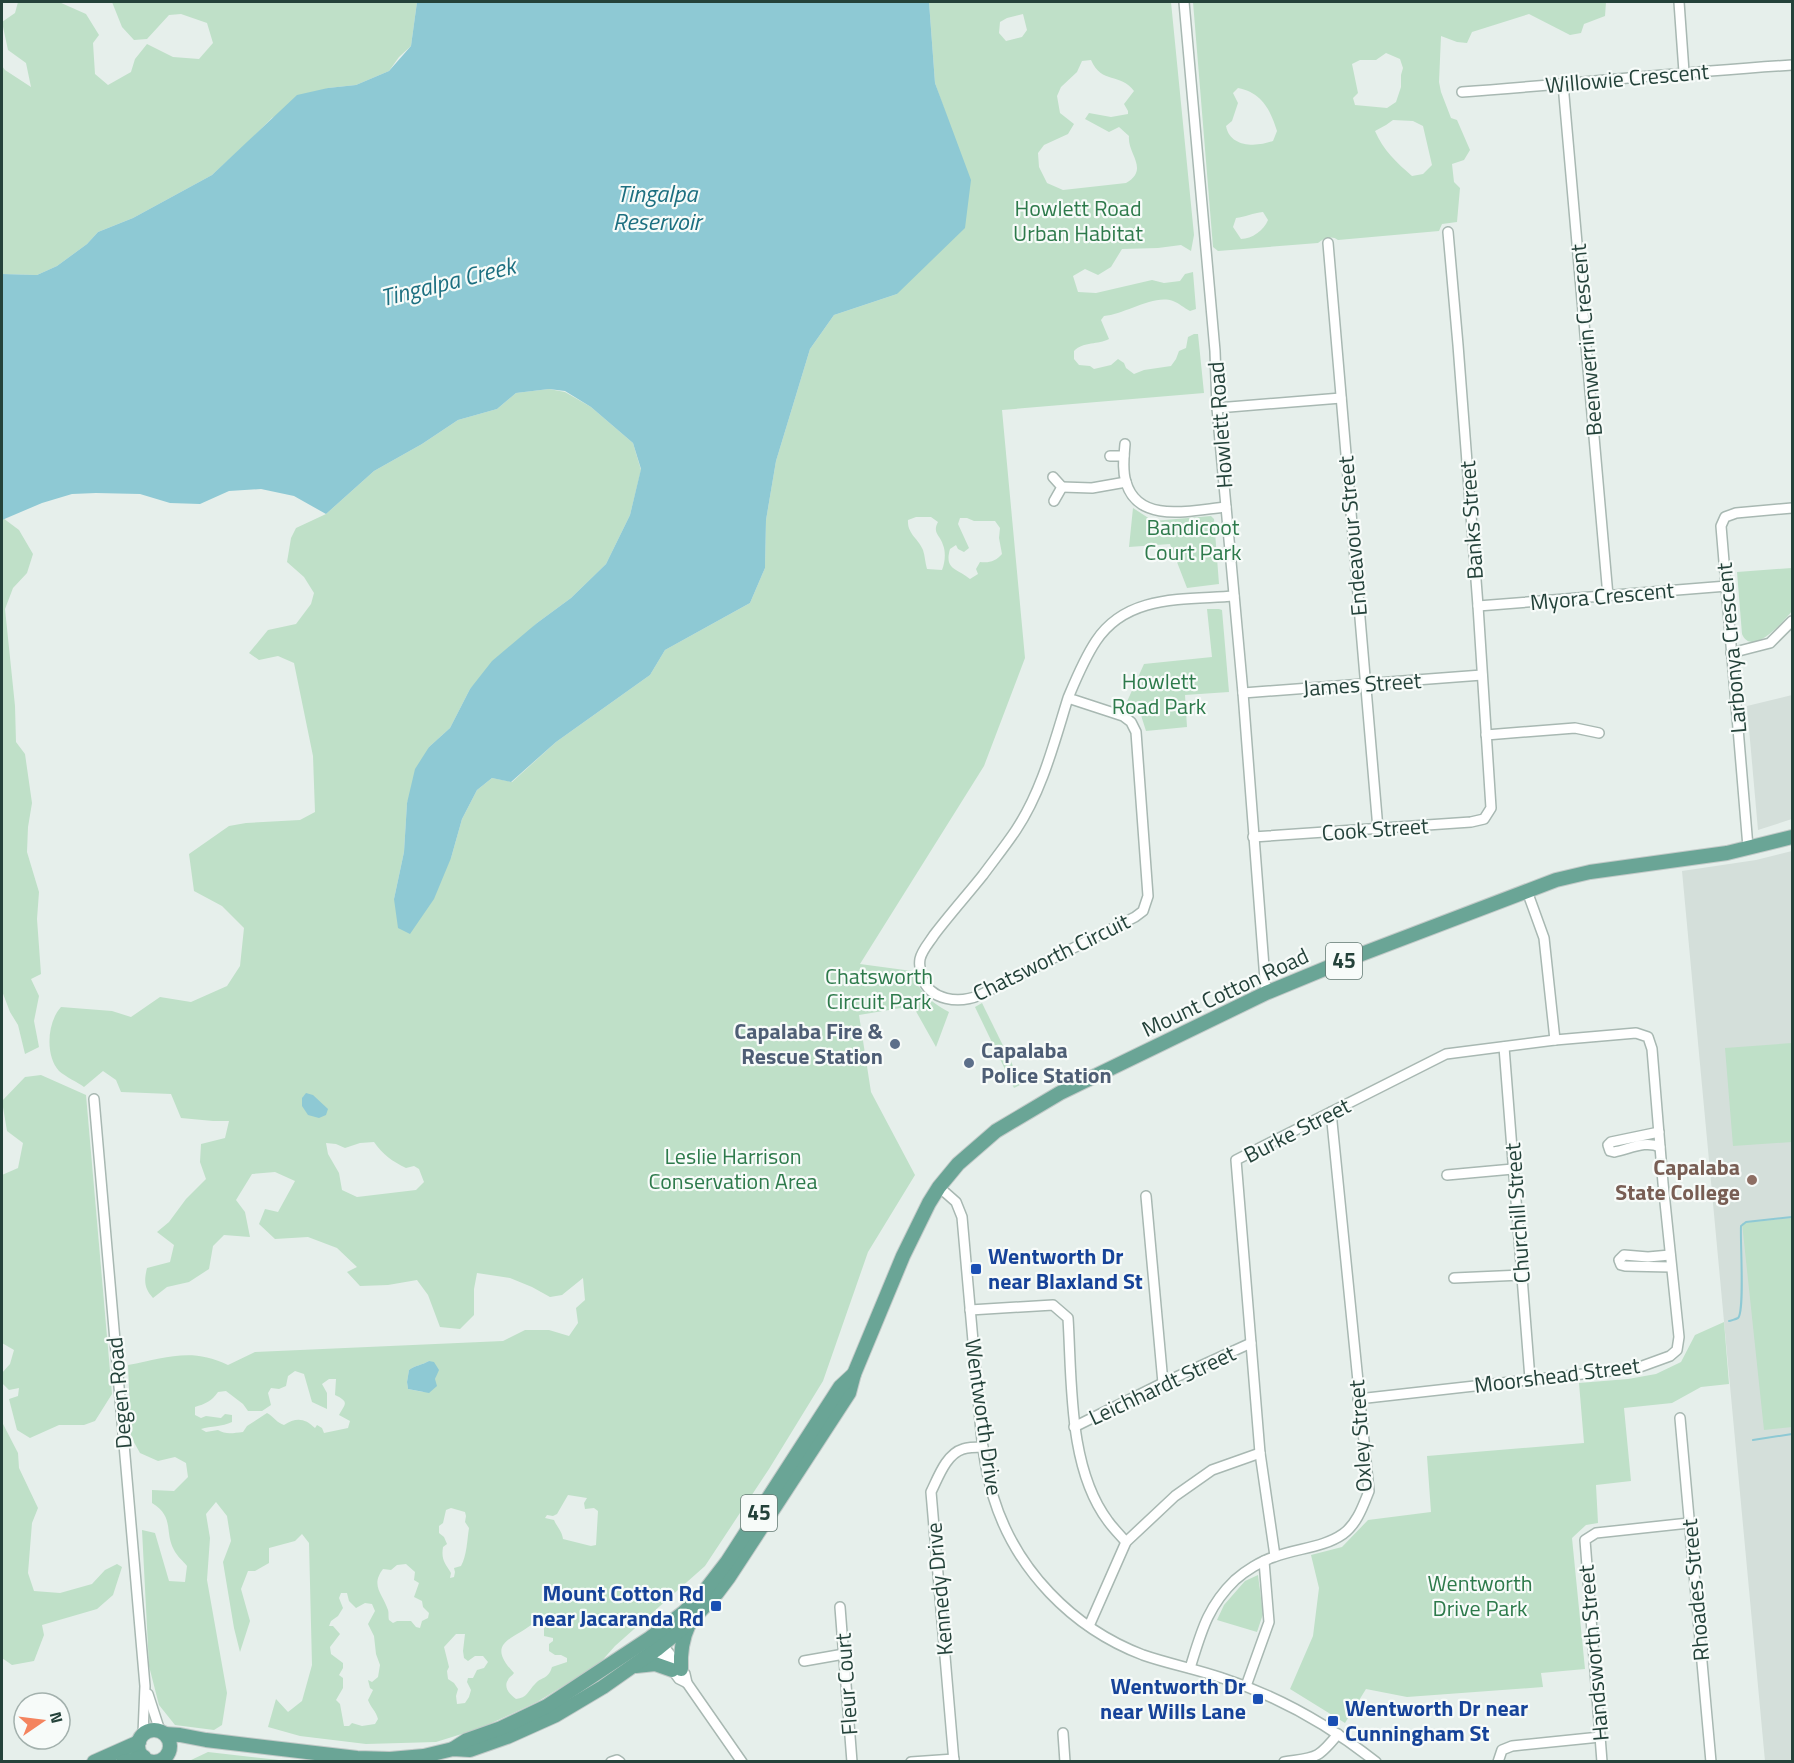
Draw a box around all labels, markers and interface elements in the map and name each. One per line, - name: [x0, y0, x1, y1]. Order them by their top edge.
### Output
- street label: Willowie Crescent: [1544, 54, 1711, 102]
- water label: Tingalpa Reservoir: [613, 175, 705, 239]
- park label: Howlett Road Urban Habitat: [1013, 191, 1143, 250]
- street label: Beenwerrin Crescent: [1561, 242, 1611, 437]
- water label: Tingalpa Creek: [376, 246, 522, 315]
- street label: Howlett Road: [1199, 360, 1241, 490]
- street label: Endeavour Street: [1328, 454, 1376, 617]
- street label: Banks Street: [1450, 459, 1492, 580]
- park label: Bandicoot Court Park: [1144, 510, 1242, 569]
- street label: Larbonya Crescent: [1707, 561, 1755, 735]
- street label: Myora Crescent: [1528, 573, 1676, 619]
- street label: James Street: [1302, 663, 1423, 705]
- park label: Howlett Road Park: [1112, 664, 1207, 723]
- street label: Cook Street: [1320, 808, 1430, 850]
- street label: Chatsworth Circuit: [967, 904, 1136, 1010]
- street label: Mount Cotton Road: [1136, 938, 1314, 1046]
- road number: 45: [1326, 943, 1362, 979]
- park label: Chatsworth Circuit Park: [825, 959, 933, 1018]
- place label: Capalaba Fire & Rescue Station: [734, 1014, 884, 1073]
- place label: Capalaba Police Station: [981, 1033, 1112, 1092]
- marker: Capalaba Fire & Rescue Station: [888, 1037, 902, 1051]
- marker: Capalaba Police Station: [962, 1056, 976, 1070]
- street label: Burke Street: [1238, 1088, 1357, 1171]
- park label: Leslie Harrison Conservation Area: [648, 1139, 818, 1198]
- street label: Churchill Street: [1495, 1141, 1539, 1284]
- place label: Capalaba State College: [1615, 1150, 1740, 1209]
- marker: Capalaba State College: [1745, 1173, 1759, 1187]
- place label: Wentworth Dr near Blaxland St: [988, 1239, 1143, 1298]
- marker: Wentworth Dr near Blaxland St: [969, 1262, 983, 1276]
- street label: Degen Road: [97, 1336, 141, 1450]
- street label: Wentworth Drive: [956, 1336, 1012, 1498]
- street label: Leichhardt Street: [1083, 1336, 1241, 1434]
- street label: Moorshead Street: [1472, 1348, 1642, 1402]
- street label: Oxley Street: [1339, 1378, 1381, 1493]
- road number: 45: [741, 1495, 777, 1531]
- street label: Rhoades Street: [1672, 1517, 1718, 1662]
- street label: Kennedy Drive: [916, 1521, 962, 1657]
- street label: Handsworth Street: [1568, 1563, 1618, 1742]
- park label: Wentworth Drive Park: [1427, 1566, 1533, 1625]
- place label: Mount Cotton Rd near Jacaranda Rd: [532, 1576, 704, 1635]
- marker: Mount Cotton Rd near Jacaranda Rd: [709, 1599, 723, 1613]
- street label: Fleur Court: [825, 1632, 867, 1736]
- place label: Wentworth Dr near Wills Lane: [1100, 1669, 1246, 1728]
- north arrow: [12, 1691, 72, 1751]
- place label: Wentworth Dr near Cunningham St: [1345, 1691, 1528, 1750]
- marker: Wentworth Dr near Wills Lane: [1251, 1692, 1265, 1706]
- text: N: [44, 1709, 70, 1726]
- marker: Wentworth Dr near Cunningham St: [1326, 1714, 1340, 1728]

